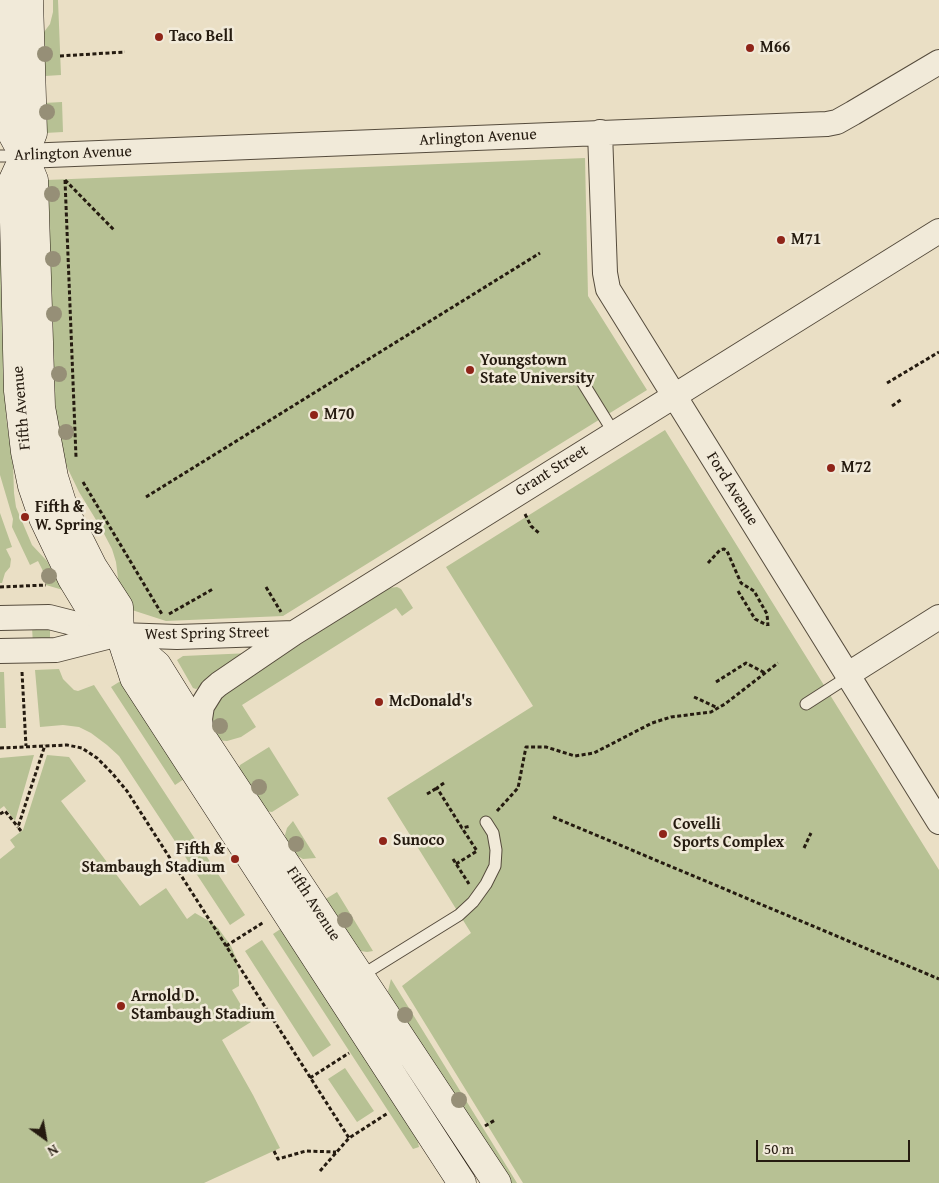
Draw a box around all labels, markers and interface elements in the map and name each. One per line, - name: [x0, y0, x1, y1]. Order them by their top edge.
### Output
- place label: Taco Bell: [169, 27, 233, 47]
- marker: Taco Bell: [153, 31, 165, 43]
- place label: M66: [760, 38, 790, 58]
- marker: M66: [744, 42, 756, 54]
- street label: Arlington Avenue: [419, 125, 537, 151]
- street label: Arlington Avenue: [14, 142, 132, 166]
- place label: M71: [791, 230, 821, 250]
- marker: M71: [775, 234, 787, 246]
- place label: Youngstown State University: [480, 351, 594, 389]
- marker: Youngstown State University: [464, 364, 476, 376]
- street label: Fifth Avenue: [9, 365, 35, 451]
- place label: M70: [324, 405, 354, 425]
- marker: M70: [308, 409, 320, 421]
- street label: Grant Street: [512, 441, 592, 501]
- street label: Ford Avenue: [702, 449, 762, 529]
- place label: M72: [841, 458, 871, 478]
- marker: M72: [825, 462, 837, 474]
- place label: Fifth & W. Spring: [35, 498, 103, 536]
- marker: Fifth & W. Spring: [19, 511, 31, 523]
- street label: West Spring Street: [145, 623, 269, 645]
- place label: McDonald's: [389, 692, 472, 712]
- marker: McDonald's: [373, 696, 385, 708]
- place label: Covelli Sports Complex: [673, 815, 784, 853]
- marker: Covelli Sports Complex: [657, 828, 669, 840]
- place label: Sunoco: [393, 831, 444, 851]
- marker: Sunoco: [377, 835, 389, 847]
- place label: Fifth & Stambaugh Stadium: [81, 840, 225, 878]
- marker: Fifth & Stambaugh Stadium: [229, 853, 241, 865]
- street label: Fifth Avenue: [282, 863, 344, 945]
- place label: Arnold D. Stambaugh Stadium: [131, 987, 275, 1025]
- marker: Arnold D. Stambaugh Stadium: [115, 1000, 127, 1012]
- north arrow: [20, 1113, 70, 1163]
- scale bar: [759, 1130, 913, 1162]
- text: 50 m: [764, 1138, 794, 1159]
- text: N: [44, 1140, 62, 1162]

